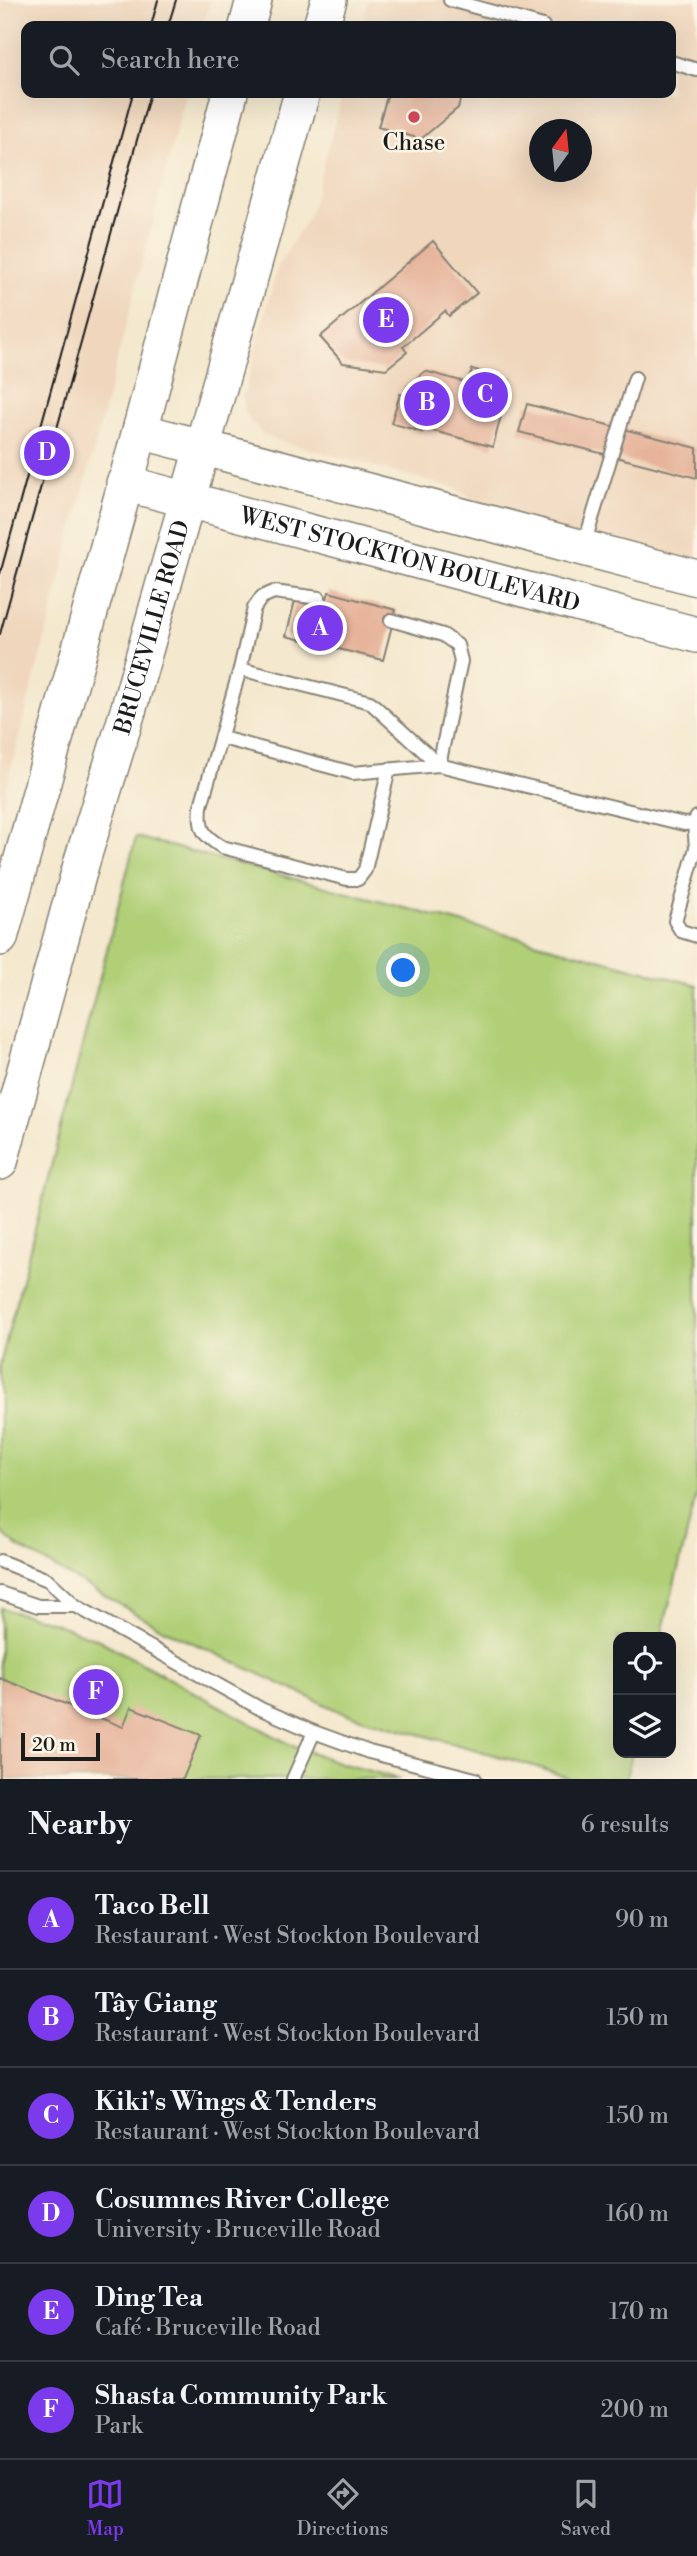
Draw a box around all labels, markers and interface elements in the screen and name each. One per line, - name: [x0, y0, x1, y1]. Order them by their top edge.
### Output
- search box: [21, 21, 676, 98]
- icon: search: [45, 41, 83, 79]
- text: Search here: [101, 44, 240, 76]
- marker: Chase: [406, 109, 422, 125]
- north arrow: [529, 119, 592, 182]
- place label: Chase: [383, 129, 445, 157]
- pin: E: [363, 294, 409, 346]
- pin: C: [462, 369, 508, 421]
- pin: B: [404, 377, 450, 429]
- pin: D: [24, 427, 70, 479]
- street label: WEST STOCKTON BOULEVARD: [236, 501, 583, 618]
- street label: BRUCEVILLE ROAD: [108, 517, 196, 739]
- pin: A: [297, 602, 343, 654]
- your location: [386, 953, 420, 987]
- map controls: [613, 1632, 676, 1758]
- button: locate: [613, 1632, 676, 1695]
- pin: F: [73, 1666, 119, 1718]
- button: layers: [613, 1695, 676, 1758]
- scale bar: [21, 1730, 100, 1762]
- text: 20 m: [32, 1733, 76, 1757]
- text: Nearby: [28, 1806, 132, 1844]
- text: 6 results: [581, 1811, 669, 1839]
- text: Taco Bell: [95, 1890, 210, 1922]
- text: A: [43, 1906, 59, 1934]
- text: 90 m: [615, 1906, 669, 1934]
- text: Restaurant · West Stockton Boulevard: [95, 1922, 480, 1950]
- text: Tây Giang: [95, 1988, 217, 2020]
- text: B: [42, 2004, 60, 2032]
- text: 150 m: [606, 2004, 669, 2032]
- text: Restaurant · West Stockton Boulevard: [95, 2020, 480, 2048]
- text: Kiki's Wings & Tenders: [95, 2086, 377, 2118]
- text: C: [43, 2102, 59, 2130]
- text: 150 m: [606, 2102, 669, 2130]
- text: Restaurant · West Stockton Boulevard: [95, 2118, 480, 2146]
- text: Cosumnes River College: [95, 2184, 390, 2216]
- text: D: [42, 2200, 60, 2228]
- text: 160 m: [606, 2200, 669, 2228]
- text: University · Bruceville Road: [95, 2216, 381, 2244]
- text: Ding Tea: [95, 2282, 203, 2314]
- text: E: [43, 2298, 59, 2326]
- text: 170 m: [609, 2298, 669, 2326]
- text: Café · Bruceville Road: [95, 2314, 321, 2342]
- text: Shasta Community Park: [95, 2380, 387, 2412]
- text: F: [43, 2396, 59, 2424]
- text: 200 m: [601, 2396, 669, 2424]
- text: Park: [95, 2412, 143, 2440]
- tab: Map: [86, 2475, 124, 2541]
- tab: Directions: [297, 2475, 388, 2541]
- tab: Saved: [561, 2475, 611, 2541]

